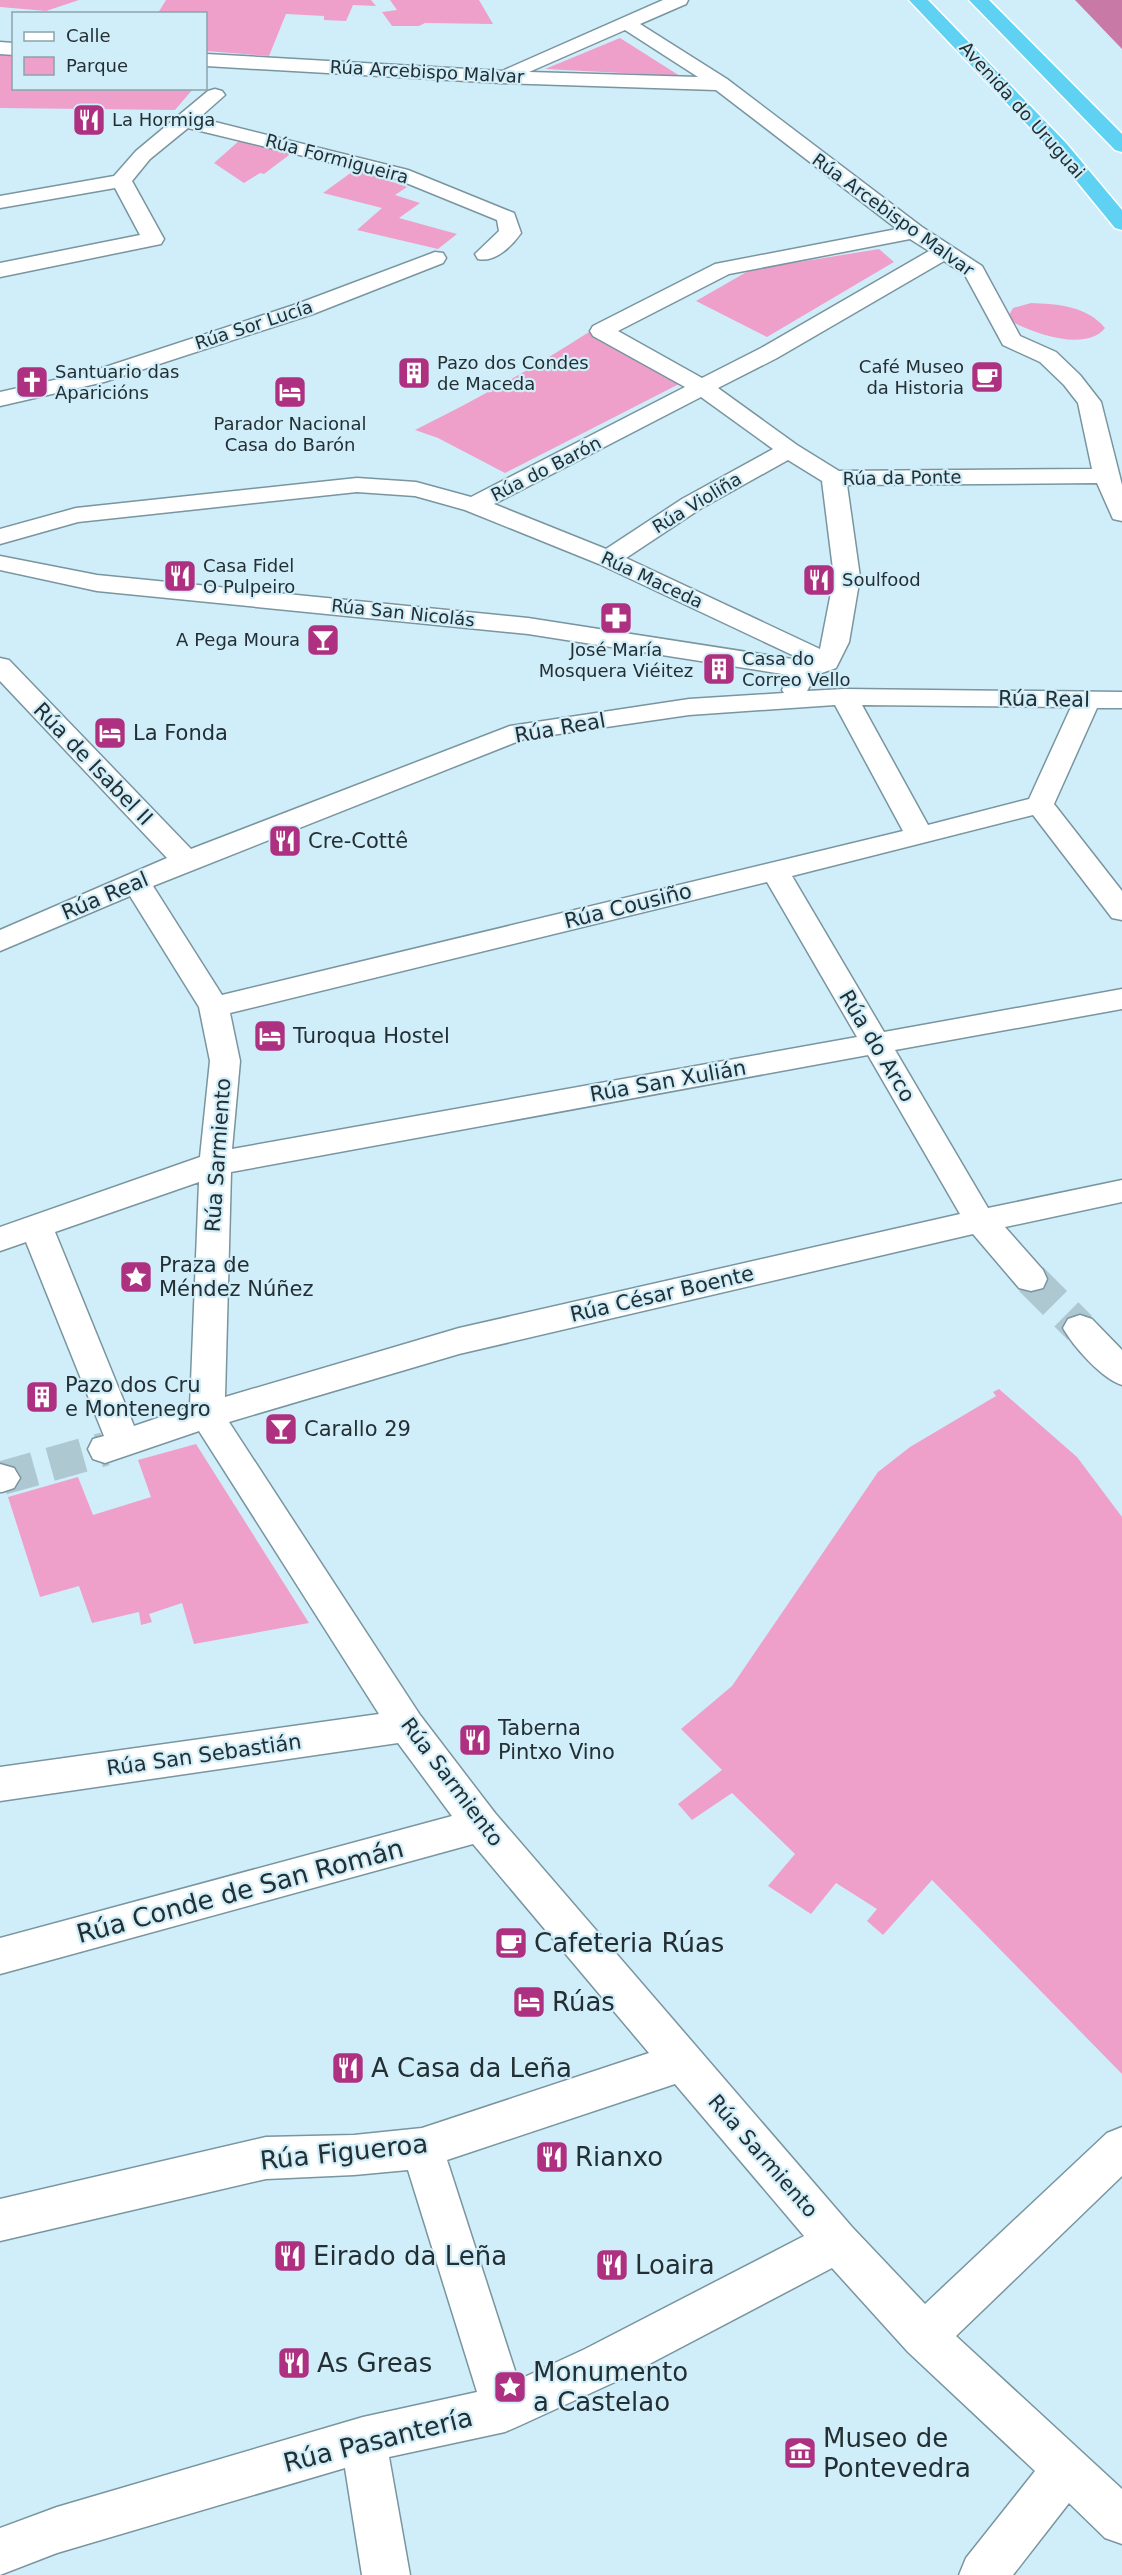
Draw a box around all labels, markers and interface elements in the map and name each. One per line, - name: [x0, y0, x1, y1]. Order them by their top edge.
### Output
- legend: [12, 12, 207, 90]
- text: Calle: [66, 25, 111, 46]
- street label: Avenida do Uruguai: [955, 37, 1089, 182]
- text: Parque: [66, 55, 128, 76]
- street label: Rúa Arcebispo Malvar: [329, 56, 525, 87]
- restaurant icon: La Hormiga: [71, 102, 107, 138]
- place label: La Hormiga: [112, 109, 215, 130]
- street label: Rúa Formigueira: [263, 129, 411, 188]
- street label: Rúa Arcebispo Malvar: [808, 149, 979, 281]
- street label: Rúa Sor Lucía: [192, 296, 315, 353]
- place label: Pazo dos Condes de Maceda: [437, 352, 589, 394]
- building icon: Pazo dos Condes de Maceda: [396, 355, 432, 391]
- place label: Café Museo da Historia: [859, 356, 964, 398]
- cafe icon: Café Museo da Historia: [969, 359, 1005, 395]
- place label: Santuario das Aparicións: [55, 361, 179, 403]
- church icon: Santuario das Aparicións: [14, 364, 50, 400]
- hotel icon: Parador Nacional Casa do Barón: [272, 374, 308, 410]
- place label: Parador Nacional Casa do Barón: [214, 413, 366, 455]
- street label: Rúa do Barón: [487, 432, 604, 505]
- street label: Rúa da Ponte: [842, 466, 962, 489]
- street label: Rúa Violiña: [648, 468, 745, 537]
- street label: Rúa Maceda: [598, 547, 706, 612]
- place label: Casa Fidel O Pulpeiro: [203, 555, 295, 597]
- restaurant icon: Casa Fidel O Pulpeiro: [162, 558, 198, 594]
- restaurant icon: Soulfood: [801, 562, 837, 598]
- place label: Soulfood: [842, 569, 921, 590]
- street label: Rúa San Nicolás: [330, 595, 476, 630]
- pharmacy icon: José María Mosquera Viéitez: [598, 600, 634, 636]
- bar icon: A Pega Moura: [305, 622, 341, 658]
- place label: A Pega Moura: [176, 629, 300, 650]
- place label: José María Mosquera Viéitez: [539, 639, 693, 681]
- place label: Casa do Correo Vello: [742, 648, 850, 690]
- building icon: Casa do Correo Vello: [701, 651, 737, 687]
- street label: Rúa Real: [998, 686, 1090, 712]
- street label: Rúa de Isabel II: [29, 698, 157, 830]
- street label: Rúa Real: [513, 708, 607, 748]
- hotel icon: La Fonda: [92, 715, 128, 751]
- place label: La Fonda: [133, 721, 228, 745]
- restaurant icon: Cre-Cottê: [267, 823, 303, 859]
- place label: Cre-Cottê: [308, 829, 408, 853]
- street label: Rúa Real: [58, 867, 152, 925]
- street label: Rúa Cousiño: [562, 879, 694, 933]
- street label: Rúa do Arco: [834, 986, 920, 1106]
- hotel icon: Turoqua Hostel: [252, 1018, 288, 1054]
- place label: Turoqua Hostel: [292, 1024, 450, 1048]
- street label: Rúa San Xulián: [588, 1055, 748, 1107]
- street label: Rúa Sarmiento: [201, 1077, 235, 1233]
- place label: Praza de Méndez Núñez: [159, 1253, 314, 1301]
- place icon: Praza de Méndez Núñez: [118, 1259, 154, 1295]
- street label: Rúa César Boente: [568, 1261, 756, 1327]
- place label: Pazo dos Cru e Montenegro: [65, 1373, 211, 1421]
- building icon: Pazo dos Cru e Montenegro: [24, 1379, 60, 1415]
- bar icon: Carallo 29: [263, 1411, 299, 1447]
- place label: Carallo 29: [304, 1417, 411, 1441]
- street label: Rúa Sarmiento: [396, 1713, 508, 1851]
- place label: Taberna Pintxo Vino: [497, 1716, 615, 1764]
- restaurant icon: Taberna Pintxo Vino: [457, 1722, 493, 1758]
- street label: Rúa San Sebastián: [105, 1729, 303, 1781]
- street label: Rúa Conde de San Román: [73, 1833, 407, 1949]
- cafe icon: Cafeteria Rúas: [493, 1925, 529, 1961]
- place label: Cafeteria Rúas: [534, 1928, 724, 1958]
- hotel icon: Rúas: [511, 1984, 547, 2020]
- place label: Rúas: [552, 1987, 615, 2017]
- restaurant icon: A Casa da Leña: [330, 2050, 366, 2086]
- place label: A Casa da Leña: [371, 2053, 572, 2083]
- street label: Rúa Sarmiento: [703, 2090, 823, 2222]
- street label: Rúa Figueroa: [258, 2128, 430, 2176]
- restaurant icon: Rianxo: [534, 2139, 570, 2175]
- place label: Rianxo: [575, 2142, 663, 2172]
- restaurant icon: Eirado da Leña: [272, 2238, 308, 2274]
- place label: Eirado da Leña: [313, 2241, 507, 2271]
- restaurant icon: Loaira: [594, 2247, 630, 2283]
- place label: Loaira: [635, 2250, 715, 2280]
- restaurant icon: As Greas: [276, 2345, 312, 2381]
- place label: As Greas: [317, 2348, 432, 2378]
- place label: Monumento a Castelao: [533, 2357, 688, 2417]
- place icon: Monumento a Castelao: [492, 2369, 528, 2405]
- street label: Rúa Pasantería: [280, 2402, 476, 2478]
- place label: Museo de Pontevedra: [823, 2423, 971, 2483]
- museum icon: Museo de Pontevedra: [782, 2435, 818, 2471]

